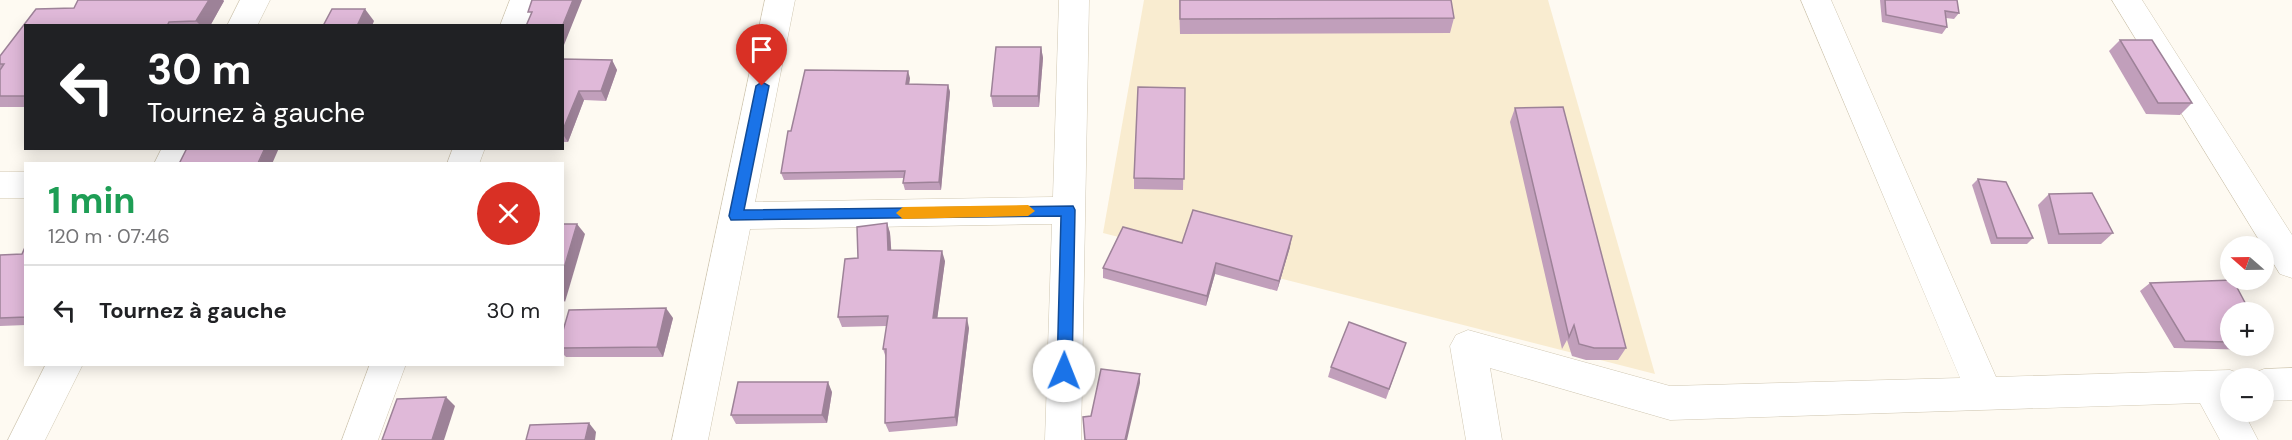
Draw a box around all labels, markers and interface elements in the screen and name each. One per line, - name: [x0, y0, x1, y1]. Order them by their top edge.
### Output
- pin: [736, 24, 787, 86]
- icon: arrive: [745, 33, 778, 66]
- text: 30 m: [147, 42, 251, 97]
- icon: left: [48, 48, 126, 126]
- text: Tournez à gauche: [147, 95, 365, 130]
- text: 1 min: [48, 177, 136, 224]
- button: close: [477, 182, 540, 245]
- text: 120 m · 07:46: [48, 223, 170, 249]
- north arrow: [2220, 236, 2274, 290]
- map controls: [2220, 236, 2274, 422]
- icon: left: [48, 294, 81, 327]
- text: Tournez à gauche: [99, 296, 287, 325]
- text: 30 m: [486, 296, 540, 325]
- button: +: [2220, 302, 2274, 356]
- position arrow: [1032, 339, 1096, 403]
- button: −: [2220, 368, 2274, 422]

